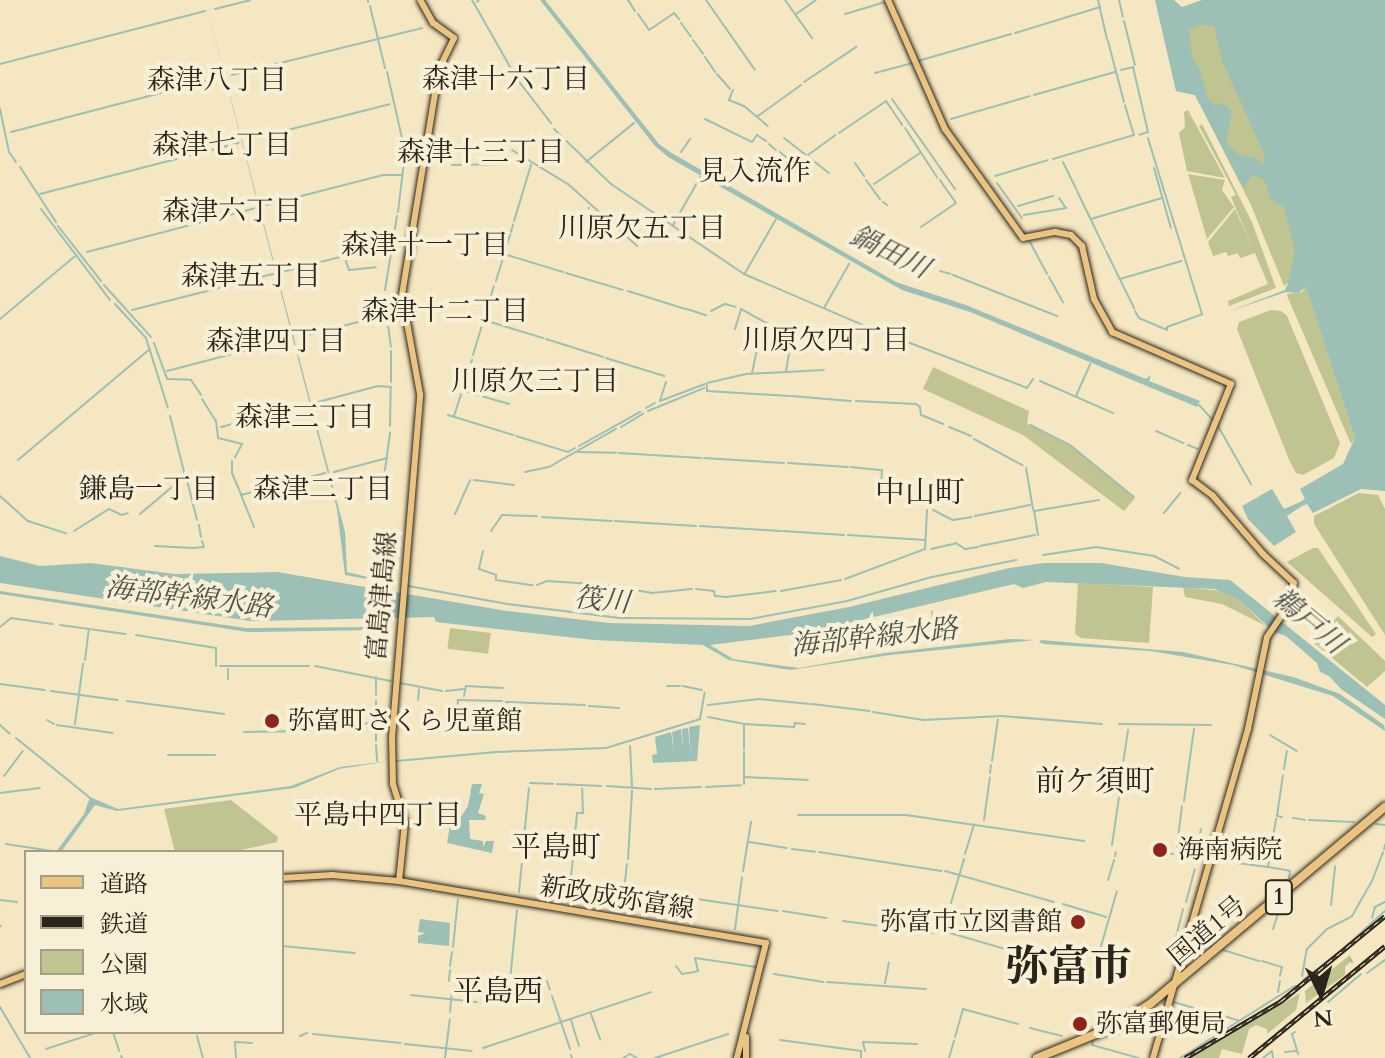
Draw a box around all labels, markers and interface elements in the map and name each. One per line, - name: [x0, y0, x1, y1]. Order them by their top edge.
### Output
- district label: 森津十六丁目: [422, 62, 590, 96]
- district label: 森津八丁目: [147, 63, 287, 97]
- district label: 森津七丁目: [152, 128, 292, 162]
- district label: 森津十三丁目: [397, 135, 565, 169]
- district label: 見入流作: [699, 154, 811, 188]
- district label: 森津六丁目: [162, 194, 302, 228]
- district label: 川原欠五丁目: [558, 211, 726, 245]
- water label: 鍋田川: [845, 218, 935, 286]
- district label: 森津十一丁目: [341, 228, 509, 262]
- district label: 森津五丁目: [181, 259, 321, 293]
- district label: 森津十二丁目: [361, 294, 529, 328]
- district label: 川原欠四丁目: [742, 323, 910, 357]
- district label: 森津四丁目: [206, 324, 346, 358]
- district label: 川原欠三丁目: [451, 364, 619, 398]
- district label: 森津三丁目: [235, 400, 375, 434]
- district label: 鎌島一丁目: [79, 472, 219, 506]
- district label: 森津二丁目: [253, 472, 393, 506]
- district label: 中山町: [875, 475, 965, 511]
- street label: 富島津島線: [361, 530, 403, 662]
- water label: 海部幹線水路: [104, 570, 274, 624]
- water label: 筏川: [572, 580, 632, 620]
- water label: 鵜戸川: [1266, 581, 1352, 661]
- water label: 海部幹線水路: [789, 612, 959, 662]
- place label: 弥富町さくら児童館: [288, 705, 522, 737]
- marker: 弥富町さくら児童館: [263, 712, 281, 730]
- district label: 前ケ須町: [1035, 764, 1155, 800]
- district label: 平島中四丁目: [294, 798, 462, 832]
- district label: 平島町: [511, 830, 601, 866]
- place label: 海南病院: [1178, 834, 1282, 866]
- marker: 海南病院: [1149, 839, 1171, 861]
- legend: [24, 850, 284, 1034]
- text: 道路: [100, 868, 148, 901]
- street label: 新政成弥富線: [538, 870, 696, 926]
- road number: 1: [1263, 877, 1295, 917]
- street label: 国道1号: [1162, 890, 1252, 972]
- place label: 弥富市立図書館: [880, 906, 1062, 938]
- text: 鉄道: [100, 908, 148, 941]
- marker: 弥富市立図書館: [1069, 913, 1087, 931]
- district label: 弥富市: [1006, 942, 1132, 992]
- text: 公園: [100, 948, 148, 981]
- north arrow: [1281, 954, 1361, 1034]
- district label: 平島西: [453, 974, 543, 1010]
- text: 水域: [100, 988, 148, 1021]
- text: N: [1312, 1002, 1334, 1034]
- place label: 弥富郵便局: [1096, 1008, 1226, 1040]
- marker: 弥富郵便局: [1071, 1015, 1089, 1033]

